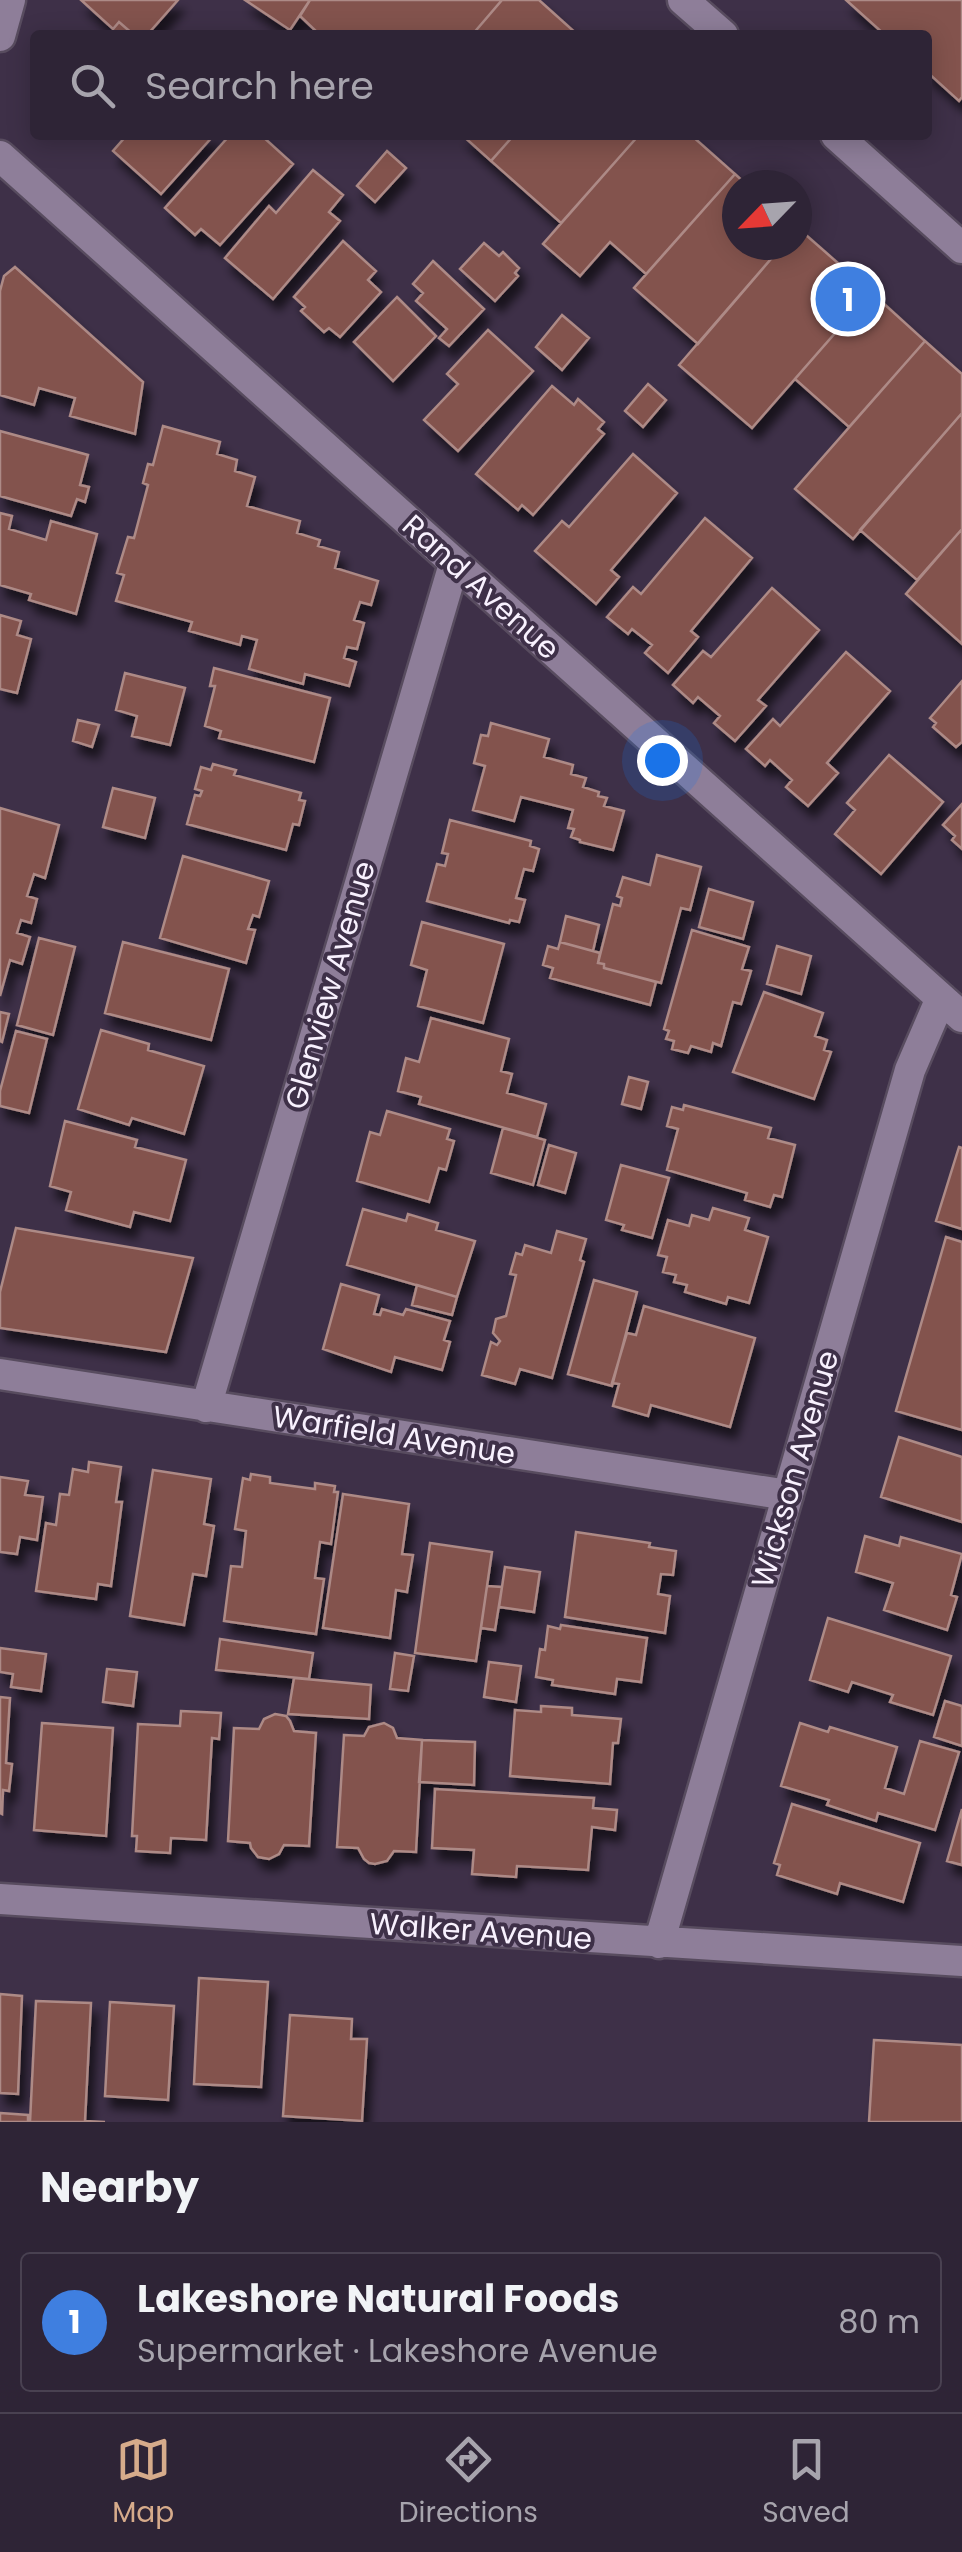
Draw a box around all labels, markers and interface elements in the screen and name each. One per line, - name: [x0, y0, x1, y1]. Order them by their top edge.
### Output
- search box: [30, 30, 932, 140]
- icon: search: [65, 58, 120, 113]
- text: Search here: [145, 59, 374, 112]
- north arrow: [722, 170, 812, 260]
- pin: 1: [816, 262, 880, 336]
- street label: Rand Avenue: [393, 505, 569, 669]
- your location: [637, 735, 688, 786]
- street label: Glenview Avenue: [274, 856, 386, 1114]
- street label: Wickson Avenue: [741, 1345, 849, 1593]
- street label: Warfield Avenue: [270, 1395, 518, 1475]
- street label: Walker Avenue: [368, 1902, 594, 1960]
- text: Nearby: [40, 2158, 199, 2217]
- text: Lakeshore Natural Foods: [137, 2272, 620, 2325]
- text: 1: [68, 2299, 81, 2344]
- text: 80 m: [838, 2299, 920, 2344]
- text: Supermarket · Lakeshore Avenue: [137, 2328, 658, 2373]
- tab: Map: [112, 2432, 174, 2534]
- tab: Directions: [399, 2432, 538, 2534]
- tab: Saved: [762, 2432, 850, 2534]

